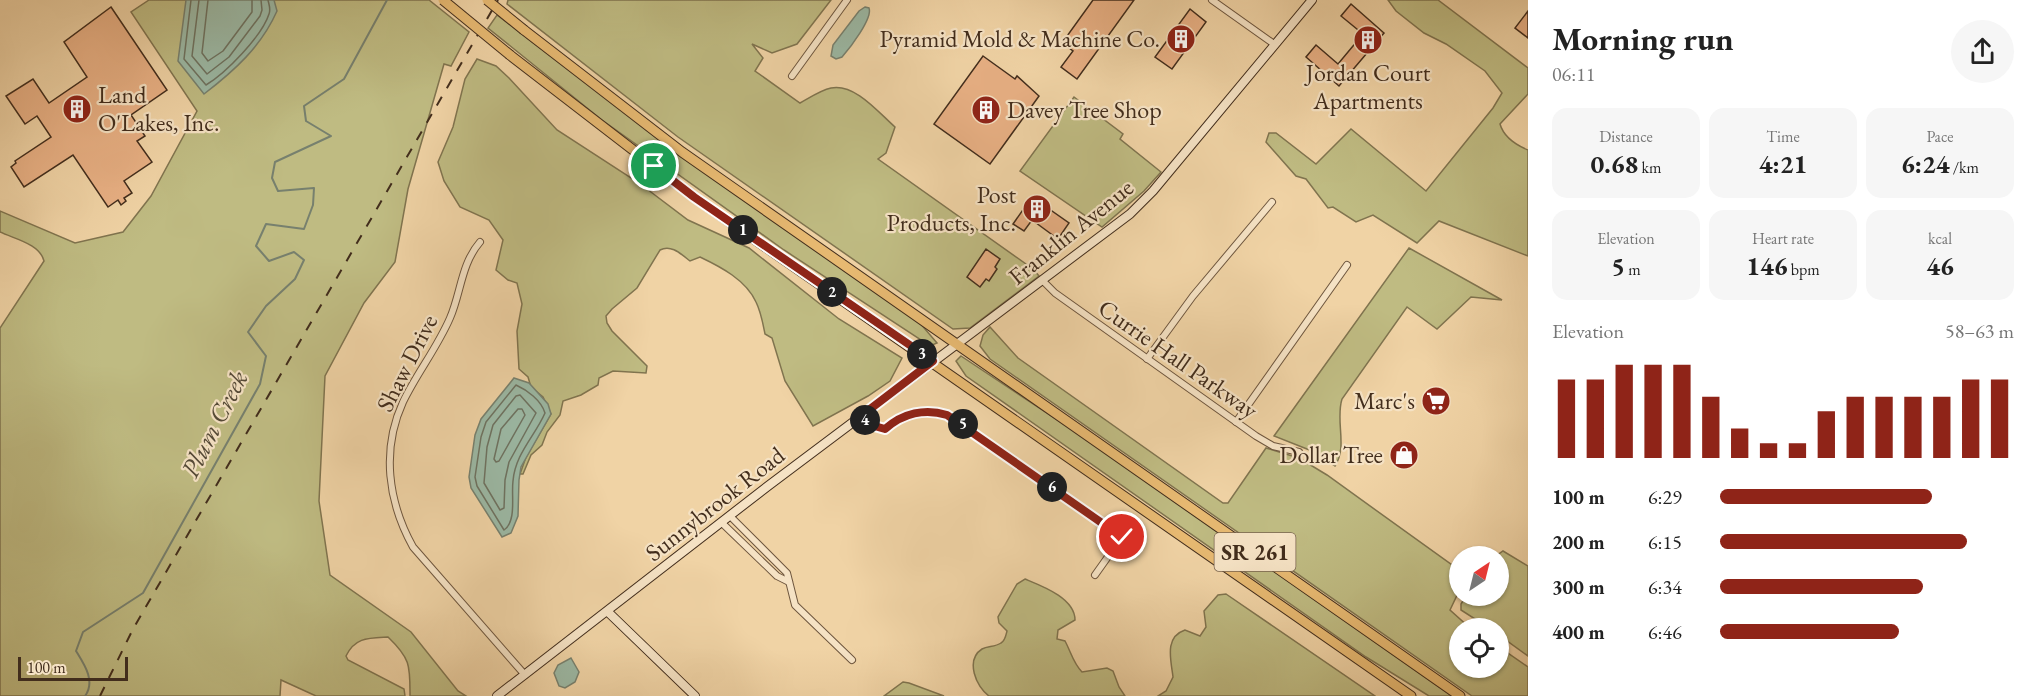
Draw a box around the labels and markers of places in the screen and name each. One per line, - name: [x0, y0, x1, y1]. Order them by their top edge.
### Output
- place label: Pyramid Mold & Machine Co.: [879, 23, 1160, 54]
- building icon: Pyramid Mold & Machine Co.: [1165, 23, 1197, 55]
- building icon: Jordan Court Apartments: [1352, 24, 1384, 56]
- place label: Jordan Court Apartments: [1304, 57, 1431, 116]
- place label: Land O'Lakes, Inc.: [98, 79, 220, 138]
- building icon: Land O'Lakes, Inc.: [61, 93, 93, 125]
- building icon: Davey Tree Shop: [970, 94, 1002, 126]
- place label: Davey Tree Shop: [1007, 94, 1162, 125]
- pin: [628, 140, 679, 191]
- place label: Post Products, Inc.: [887, 179, 1016, 238]
- building icon: Post Products, Inc.: [1021, 193, 1053, 225]
- pin: 1: [728, 215, 758, 245]
- pin: 2: [817, 277, 847, 307]
- pin: 3: [907, 339, 937, 369]
- place label: Marc's: [1354, 385, 1415, 416]
- supermarket icon: Marc's: [1420, 385, 1452, 417]
- pin: 4: [850, 405, 880, 435]
- pin: 5: [948, 409, 978, 439]
- place label: Dollar Tree: [1279, 439, 1383, 470]
- shop icon: Dollar Tree: [1388, 439, 1420, 471]
- pin: 6: [1037, 472, 1067, 502]
- pin: [1096, 511, 1147, 562]

